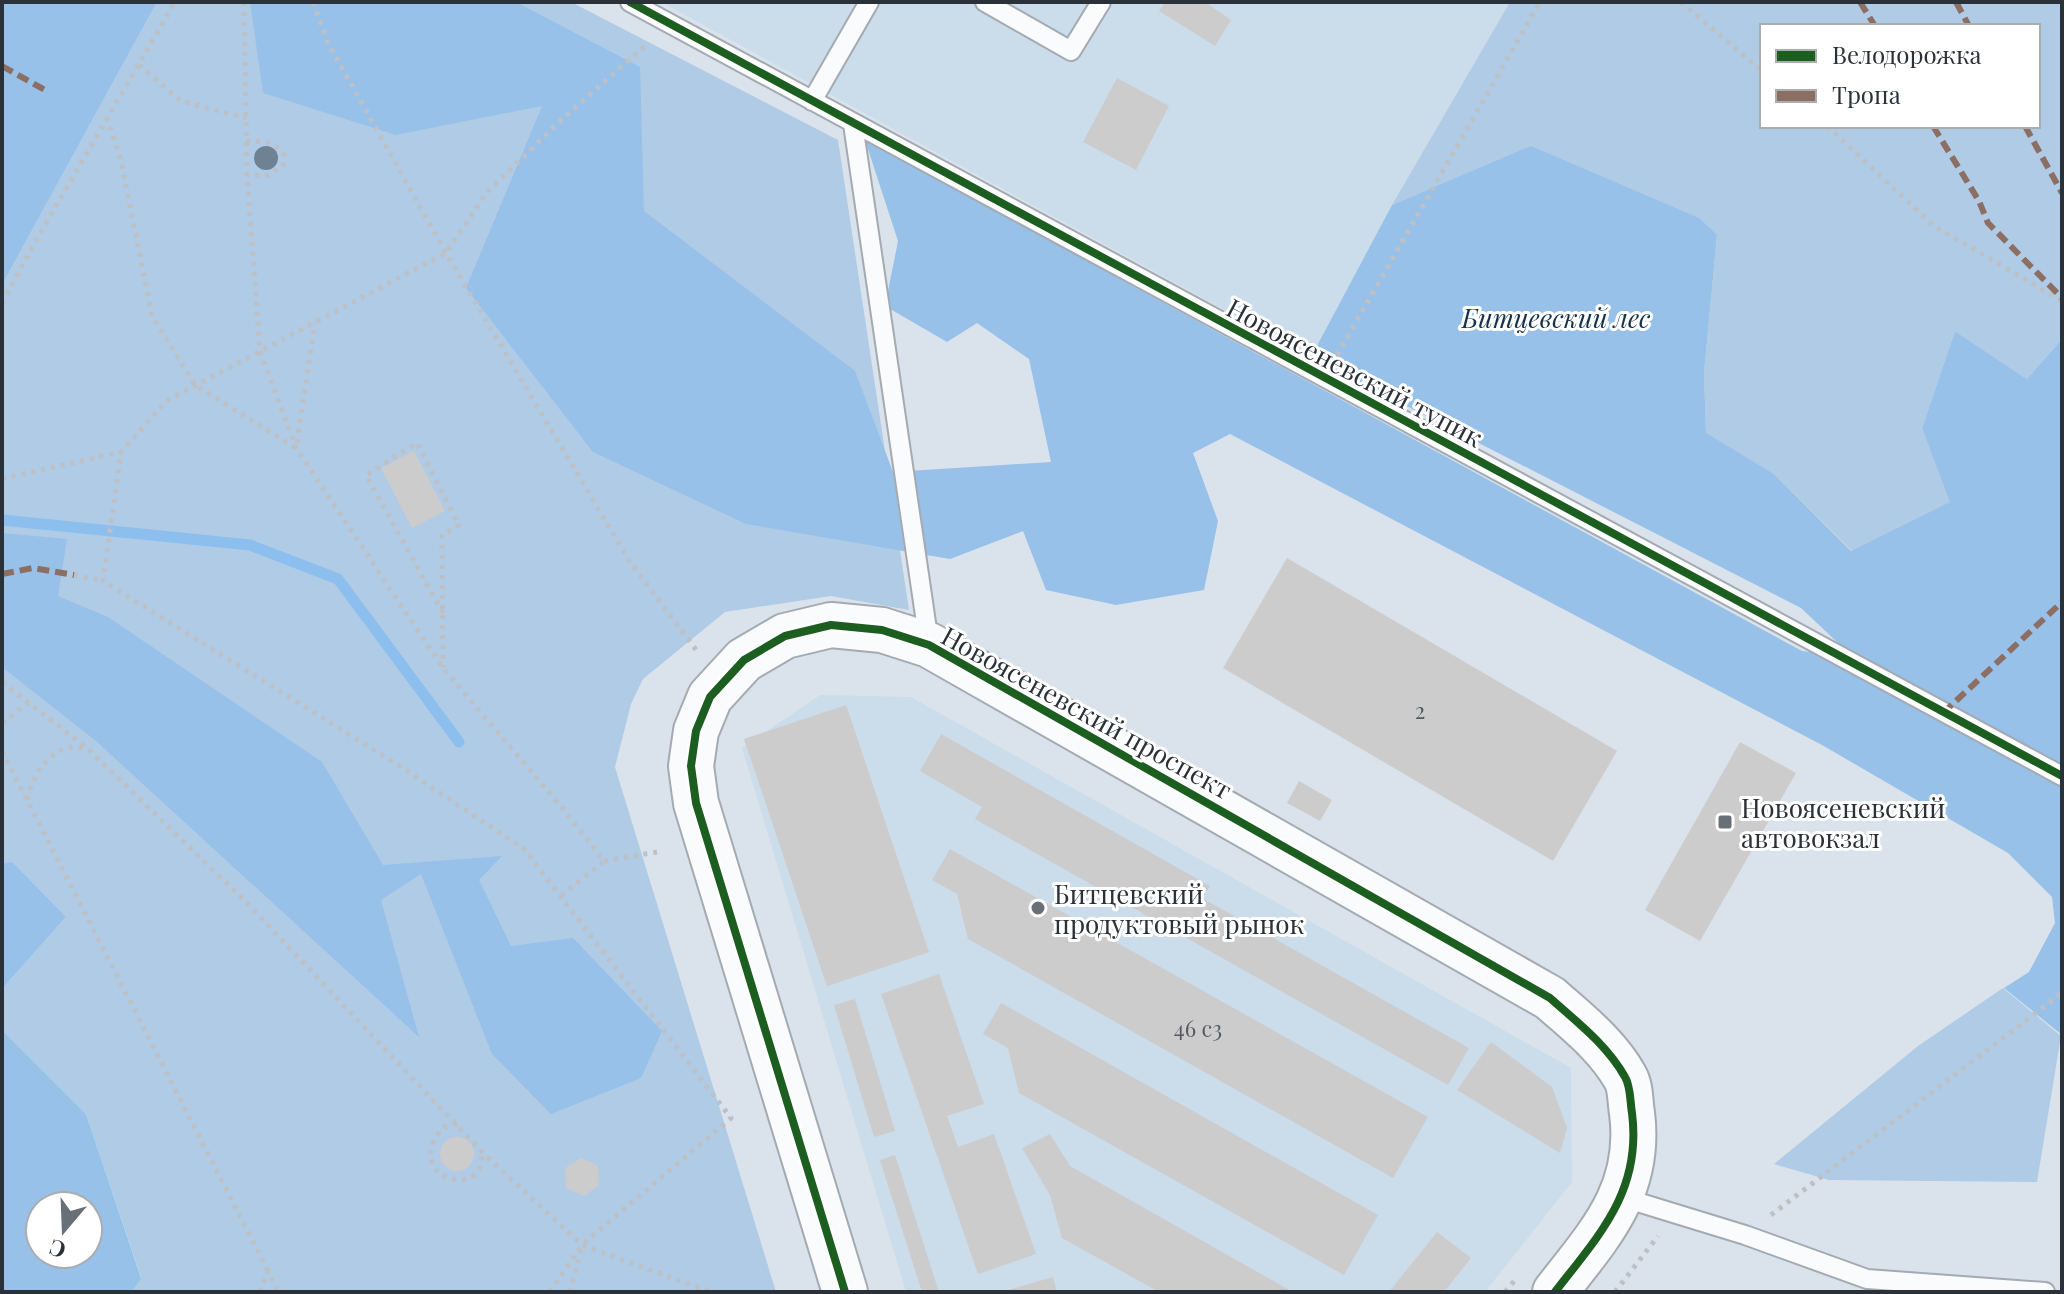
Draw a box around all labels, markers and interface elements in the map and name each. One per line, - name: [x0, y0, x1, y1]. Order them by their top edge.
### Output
- legend: [1760, 24, 2040, 128]
- text: Велодорожка: [1832, 38, 1982, 70]
- text: Тропа: [1832, 78, 1901, 110]
- street label: Новоясеневский тупик: [1221, 290, 1489, 454]
- park label: Битцевский лес: [1461, 300, 1651, 335]
- street label: Новоясеневский проспект: [936, 617, 1238, 807]
- house number: 2: [1415, 695, 1425, 725]
- place label: Новоясеневский автовокзал: [1741, 790, 1945, 855]
- marker: Новоясеневский автовокзал: [1716, 813, 1734, 831]
- place label: Битцевский продуктовый рынок: [1054, 876, 1305, 941]
- marker: Битцевский продуктовый рынок: [1029, 899, 1047, 917]
- house number: 46 с3: [1174, 1013, 1222, 1043]
- north arrow: [24, 1190, 104, 1270]
- text: С: [45, 1233, 69, 1267]

